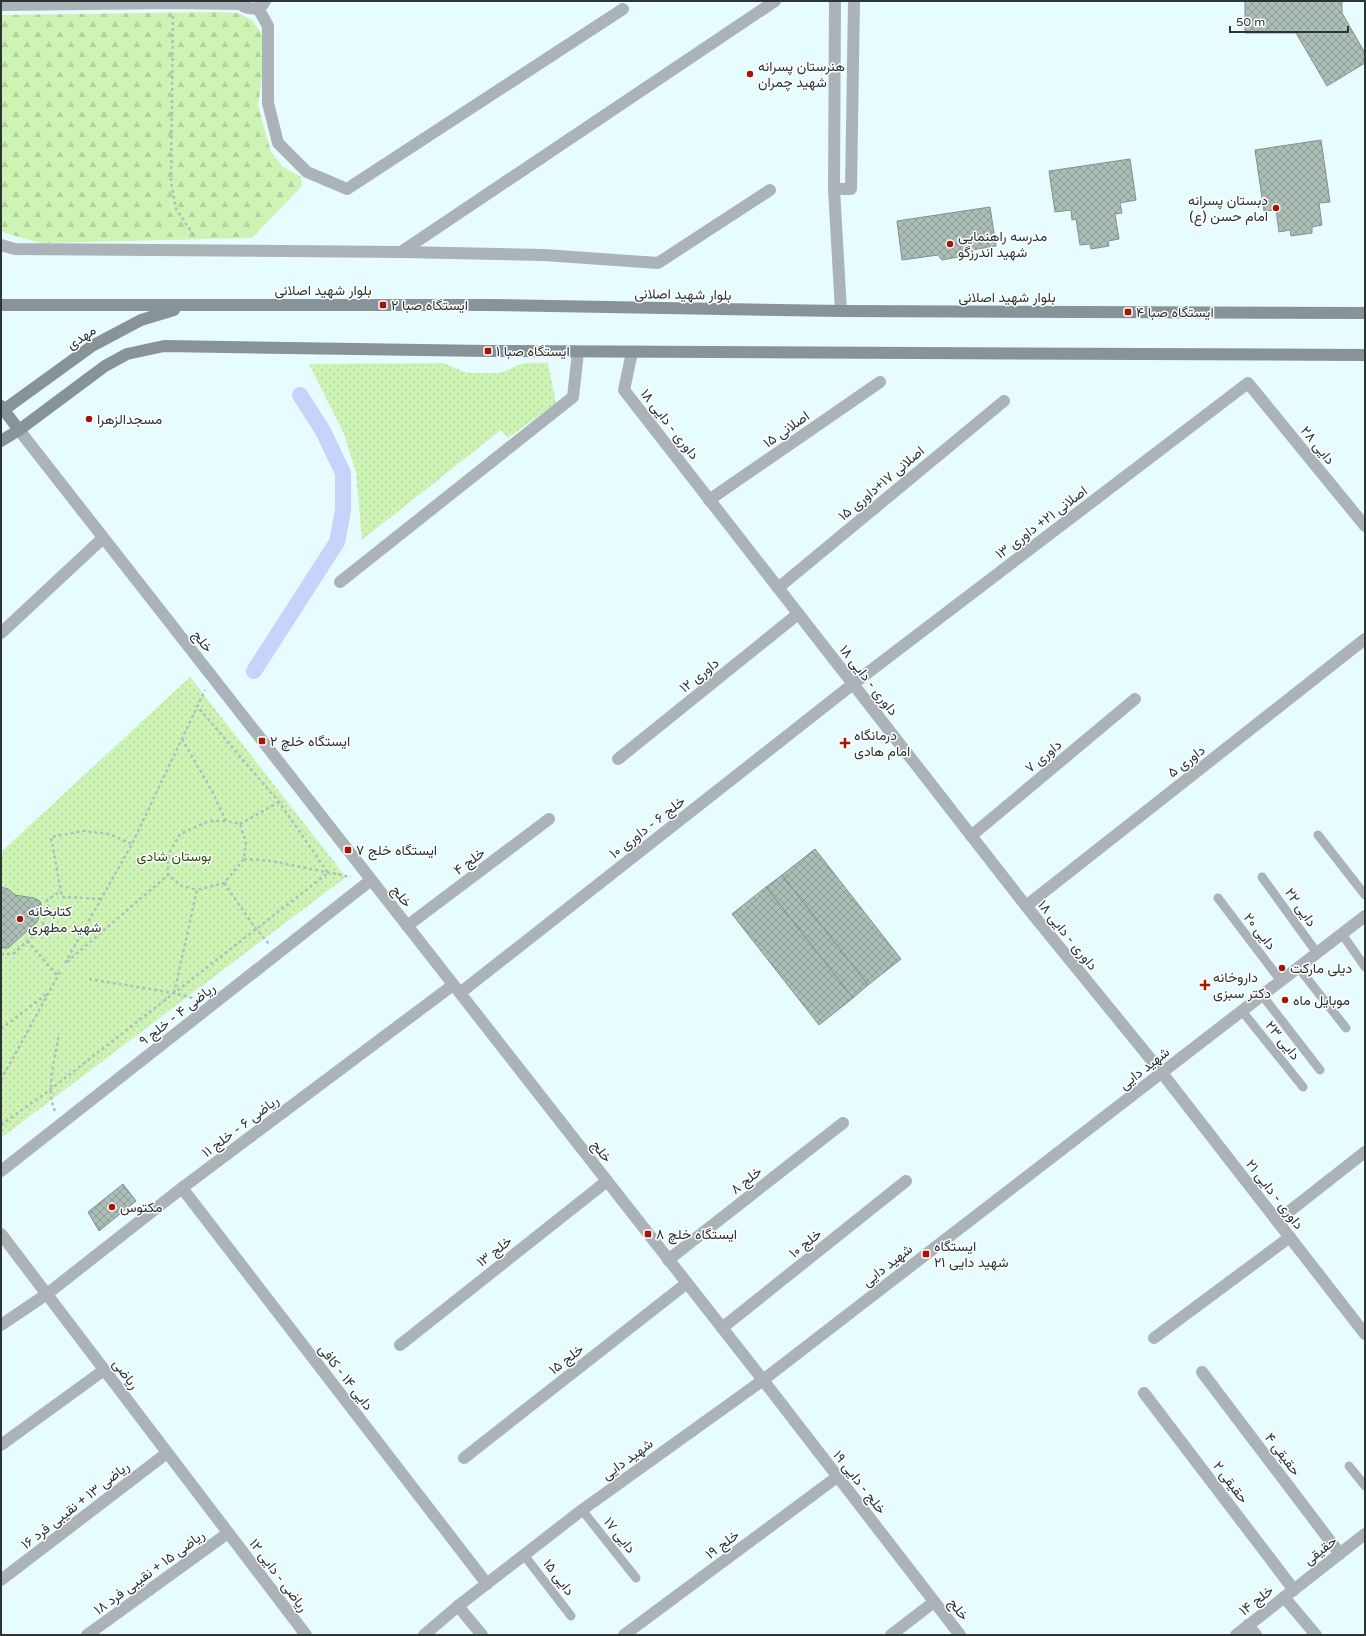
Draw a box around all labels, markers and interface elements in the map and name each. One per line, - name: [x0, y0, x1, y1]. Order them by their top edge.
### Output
- scale bar: [1230, 8, 1348, 34]
- text: 50 m: [1236, 15, 1265, 29]
- place label: هنرستان پسرانه شهید چمران: [758, 58, 845, 92]
- marker: هنرستان پسرانه شهید چمران: [745, 69, 755, 79]
- place label: دبستان پسرانه امام حسن (ع): [1188, 192, 1268, 227]
- marker: دبستان پسرانه امام حسن (ع): [1271, 203, 1281, 213]
- place label: مدرسه راهنمایی شهید اندرزگو: [958, 228, 1047, 261]
- marker: مدرسه راهنمایی شهید اندرزگو: [945, 239, 955, 249]
- street label: بلوار شهید اصلانی: [274, 282, 372, 299]
- street label: بلوار شهید اصلانی: [634, 285, 732, 304]
- street label: بلوار شهید اصلانی: [958, 289, 1056, 306]
- place label: ایستگاه صبا ۲: [391, 297, 468, 314]
- marker: ایستگاه صبا ۲: [378, 300, 388, 310]
- place label: ایستگاه صبا ۴: [1136, 304, 1214, 321]
- marker: ایستگاه صبا ۴: [1123, 307, 1133, 317]
- street label: مهدی: [63, 322, 99, 353]
- place label: ایستگاه صبا ۱: [496, 343, 570, 360]
- marker: ایستگاه صبا ۱: [483, 346, 493, 356]
- street label: داوری - دایی ۱۸: [637, 386, 703, 463]
- street label: اصلانی ۱۵: [760, 407, 813, 451]
- place label: مسجدالزهرا: [97, 411, 162, 428]
- marker: مسجدالزهرا: [84, 414, 94, 424]
- street label: دایی ۲۸: [1297, 423, 1338, 468]
- street label: اصلانی ۱۷+داوری ۱۵: [835, 442, 928, 524]
- street label: اصلانی ۲۱+ داوری ۱۳: [992, 482, 1091, 563]
- street label: خلج: [187, 627, 217, 657]
- street label: داوری - دایی ۱۸: [836, 642, 902, 719]
- street label: داوری ۱۲: [676, 654, 723, 696]
- place label: درمانگاه امام هادی: [854, 727, 910, 760]
- place label: ایستگاه خلچ ۲: [270, 733, 350, 752]
- marker: ایستگاه خلچ ۲: [257, 736, 267, 746]
- street label: داوری ۷: [1021, 736, 1065, 777]
- marker: درمانگاه امام هادی: [839, 737, 851, 749]
- street label: داوری ۵: [1164, 741, 1209, 781]
- street label: خلج ۶ - داوری ۱۰: [606, 793, 690, 864]
- place label: ایستگاه خلج ۷: [356, 842, 437, 861]
- street label: خلج ۴: [450, 844, 490, 880]
- marker: ایستگاه خلج ۷: [343, 845, 353, 855]
- park label: بوستان شادی: [137, 848, 211, 865]
- street label: خلج: [386, 882, 416, 912]
- street label: دایی ۲۲: [1281, 885, 1320, 930]
- street label: داوری - دایی ۱۸: [1034, 897, 1101, 974]
- place label: کتابخانه شهید مطهری: [28, 903, 101, 936]
- street label: دایی ۲۰: [1240, 909, 1279, 953]
- marker: کتابخانه شهید مطهری: [15, 914, 25, 924]
- place label: دیلی مارکت: [1290, 960, 1352, 977]
- marker: دیلی مارکت: [1277, 963, 1287, 973]
- place label: داروخانه دکتر سبزی: [1213, 969, 1271, 1002]
- street label: ریاضی ۴ - خلج ۹: [136, 979, 220, 1051]
- marker: داروخانه دکتر سبزی: [1200, 980, 1210, 990]
- place label: موبایل ماه: [1293, 992, 1350, 1009]
- marker: موبایل ماه: [1280, 995, 1290, 1005]
- street label: دایی ۲۳: [1262, 1017, 1304, 1064]
- street label: شهید دایی: [1116, 1043, 1173, 1093]
- street label: ریاضی ۶ - خلج ۱۱: [198, 1092, 284, 1163]
- street label: خلج: [586, 1137, 616, 1167]
- street label: داوری - دایی ۲۱: [1242, 1156, 1307, 1233]
- street label: خلج ۸: [727, 1163, 767, 1200]
- place label: مکتوس: [120, 1199, 162, 1216]
- marker: مکتوس: [107, 1202, 117, 1212]
- street label: خلج ۱۰: [786, 1225, 826, 1263]
- place label: ایستگاه خلچ ۸: [656, 1226, 737, 1245]
- marker: ایستگاه خلچ ۸: [643, 1229, 653, 1239]
- street label: خلج ۱۳: [473, 1232, 517, 1272]
- place label: ایستگاه شهید دایی ۲۱: [934, 1238, 1009, 1271]
- street label: شهید دایی: [859, 1240, 916, 1290]
- marker: ایستگاه شهید دایی ۲۱: [921, 1249, 931, 1259]
- street label: دایی ۱۴ - کافی: [314, 1341, 377, 1414]
- street label: خلج ۱۵: [546, 1341, 588, 1380]
- street label: ریاضی: [109, 1356, 143, 1393]
- street label: حقیقی ۴: [1261, 1430, 1304, 1479]
- street label: شهید دایی: [598, 1435, 656, 1484]
- street label: خلج - دایی ۱۹: [828, 1447, 890, 1519]
- street label: ریاضی ۱۳ + نقیبی فرد ۱۶: [18, 1458, 133, 1553]
- street label: حقیقی ۲: [1209, 1458, 1252, 1507]
- street label: دایی ۱۷: [600, 1514, 639, 1557]
- street label: ریاضی ۱۵ + نقیبی فرد ۱۸: [90, 1526, 208, 1618]
- street label: خلج ۱۹: [702, 1526, 744, 1564]
- street label: حقیقی: [1300, 1532, 1340, 1569]
- street label: ریاضی - دایی ۱۲: [246, 1535, 312, 1615]
- street label: دایی ۱۵: [539, 1556, 578, 1599]
- street label: خلج ۱۴: [1236, 1582, 1278, 1621]
- street label: خلج: [943, 1595, 973, 1625]

